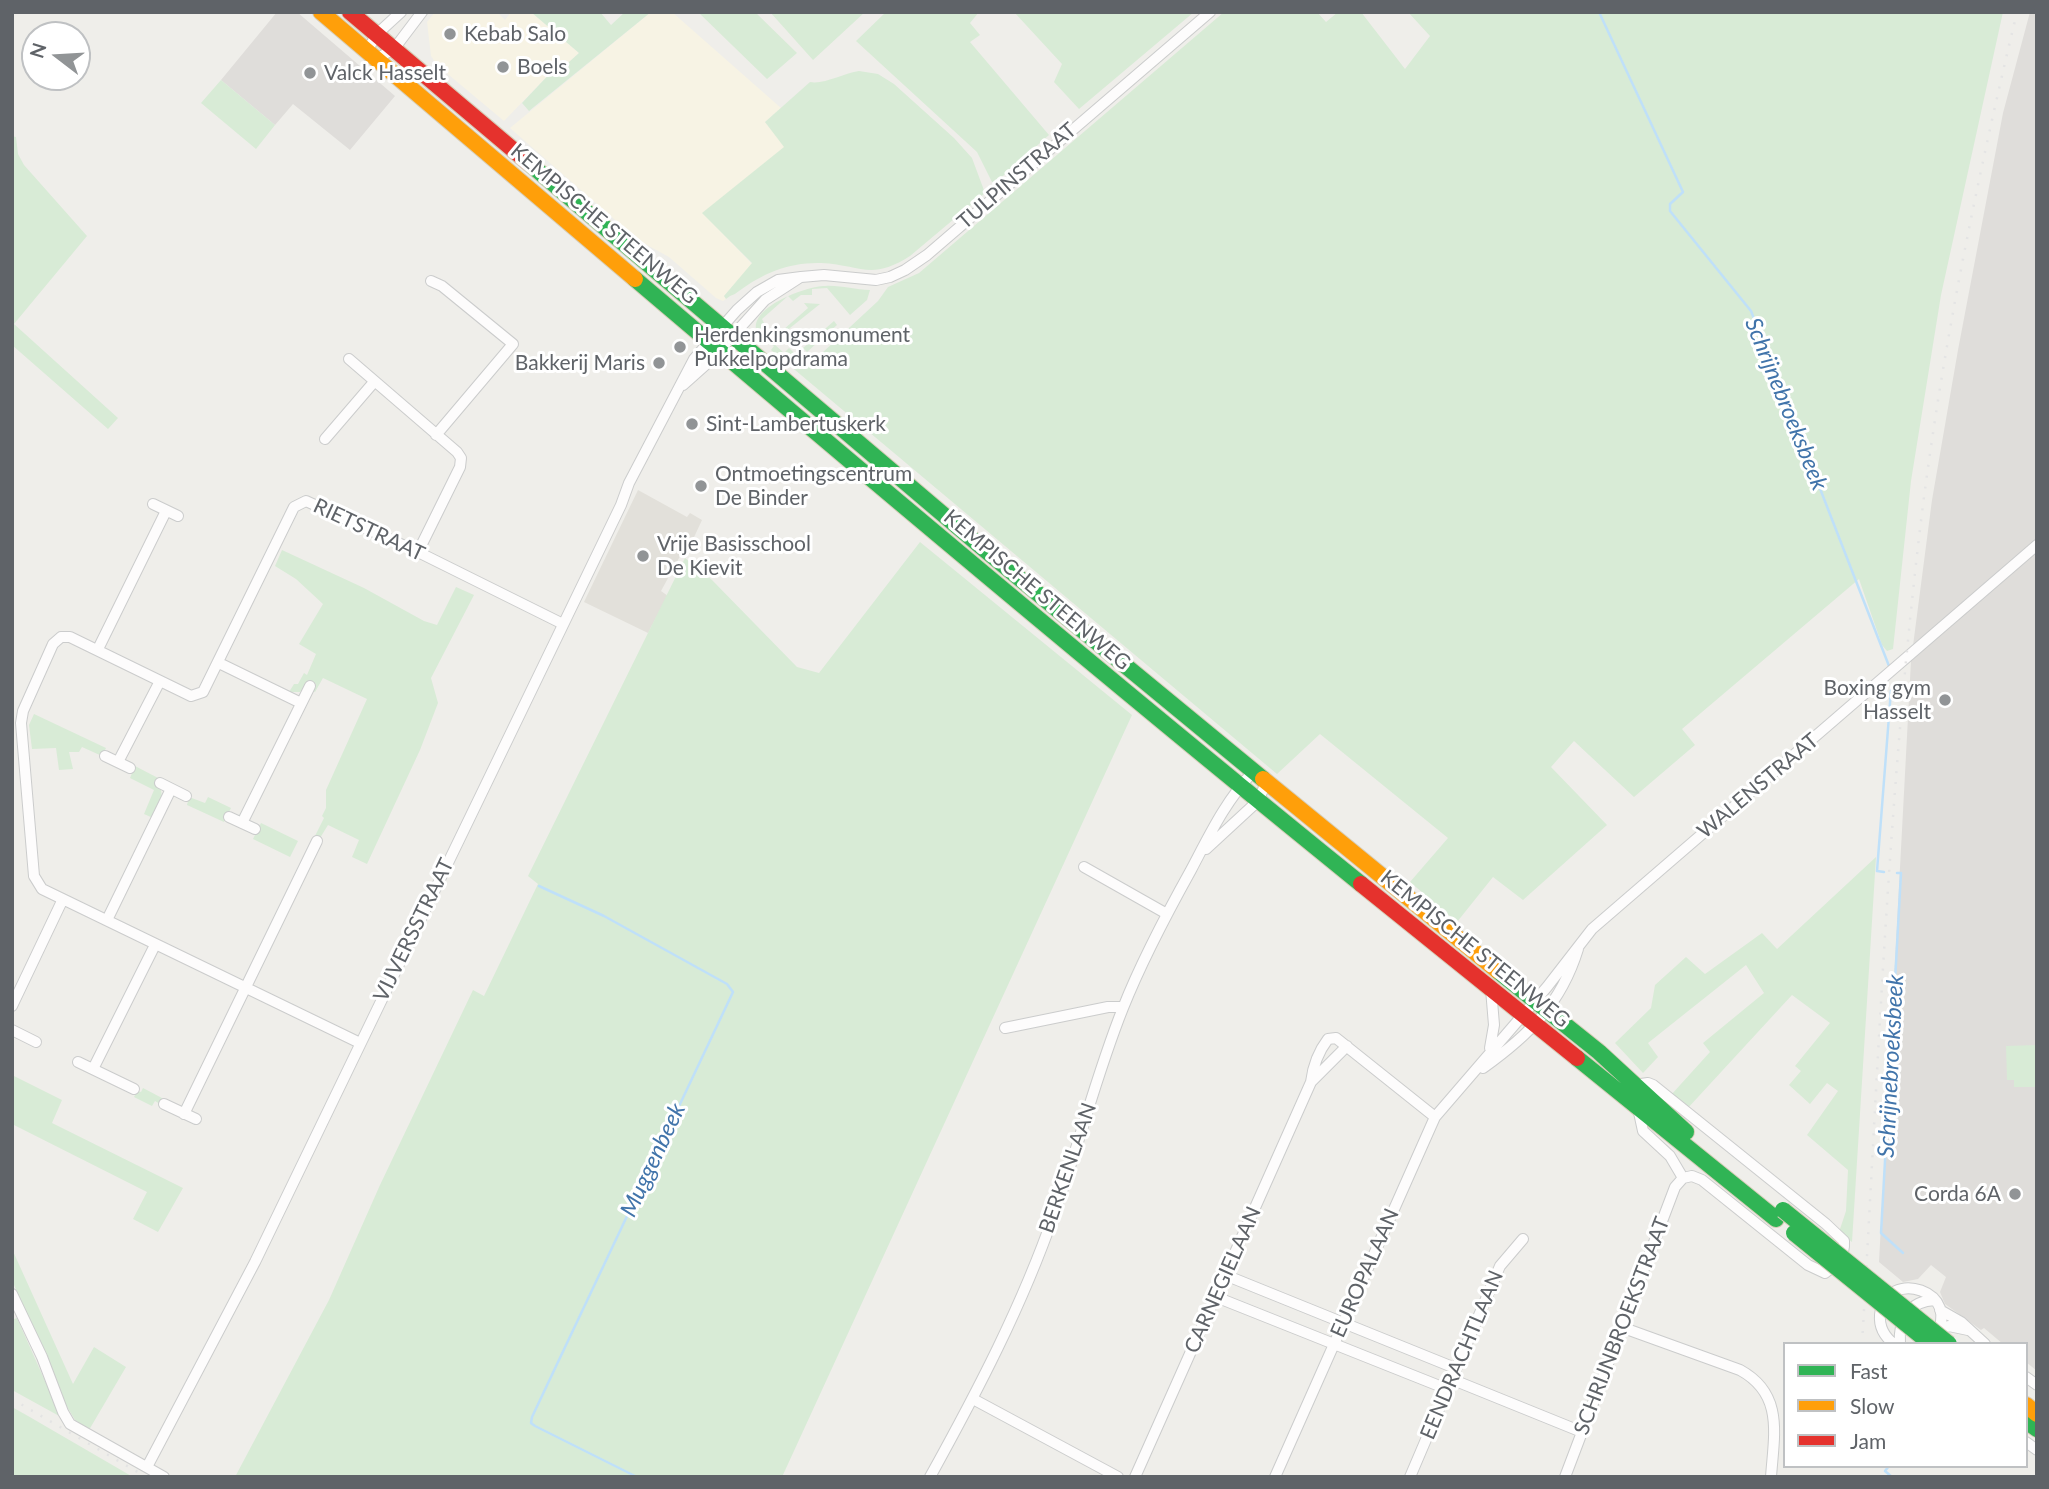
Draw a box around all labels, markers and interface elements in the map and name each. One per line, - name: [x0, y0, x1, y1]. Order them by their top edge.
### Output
- north arrow: [21, 21, 91, 91]
- place label: Kebab Salo: [464, 21, 566, 47]
- marker: Kebab Salo: [442, 26, 458, 42]
- text: N: [24, 40, 50, 61]
- place label: Boels: [517, 54, 567, 80]
- marker: Boels: [495, 59, 511, 75]
- place label: Valck Hasselt: [324, 60, 446, 86]
- marker: Valck Hasselt: [302, 65, 318, 81]
- street label: TULPINSTRAAT: [952, 117, 1082, 235]
- street label: KEMPISCHE STEENWEG: [506, 139, 702, 309]
- water label: Schrijnebroeksbeek: [1739, 314, 1833, 494]
- place label: Herdenkingsmonument Pukkelpopdrama: [694, 322, 910, 372]
- marker: Herdenkingsmonument Pukkelpopdrama: [672, 339, 688, 355]
- place label: Bakkerij Maris: [515, 350, 645, 376]
- marker: Bakkerij Maris: [651, 355, 667, 371]
- place label: Sint-Lambertuskerk: [706, 411, 886, 437]
- marker: Sint-Lambertuskerk: [684, 416, 700, 432]
- place label: Ontmoetingscentrum De Binder: [715, 461, 912, 511]
- marker: Ontmoetingscentrum De Binder: [693, 478, 709, 494]
- street label: RIETSTRAAT: [309, 493, 429, 567]
- street label: KEMPISCHE STEENWEG: [939, 505, 1135, 675]
- place label: Vrije Basisschool De Kievit: [657, 531, 811, 581]
- marker: Vrije Basisschool De Kievit: [635, 548, 651, 564]
- place label: Boxing gym Hasselt: [1824, 675, 1931, 725]
- marker: Boxing gym Hasselt: [1937, 692, 1953, 708]
- street label: WALENSTRAAT: [1692, 728, 1824, 844]
- street label: VIJVERSSTRAAT: [368, 854, 460, 1006]
- street label: KEMPISCHE STEENWEG: [1375, 865, 1575, 1033]
- water label: Schrijnebroeksbeek: [1872, 974, 1910, 1158]
- water label: Muggenbeek: [615, 1099, 691, 1221]
- street label: BERKENLAAN: [1034, 1100, 1102, 1236]
- place label: Corda 6A: [1914, 1181, 2001, 1207]
- marker: Corda 6A: [2007, 1186, 2023, 1202]
- street label: CARNEGIELAAN: [1179, 1203, 1267, 1357]
- street label: EUROPALAAN: [1325, 1205, 1405, 1341]
- street label: SCHRIJNBROEKSTRAAT: [1569, 1214, 1675, 1438]
- street label: EENDRACHTLAAN: [1415, 1267, 1509, 1443]
- legend: [1783, 1342, 2028, 1468]
- text: Fast: [1850, 1358, 1887, 1383]
- text: Slow: [1850, 1393, 1894, 1418]
- text: Jam: [1850, 1428, 1886, 1453]

